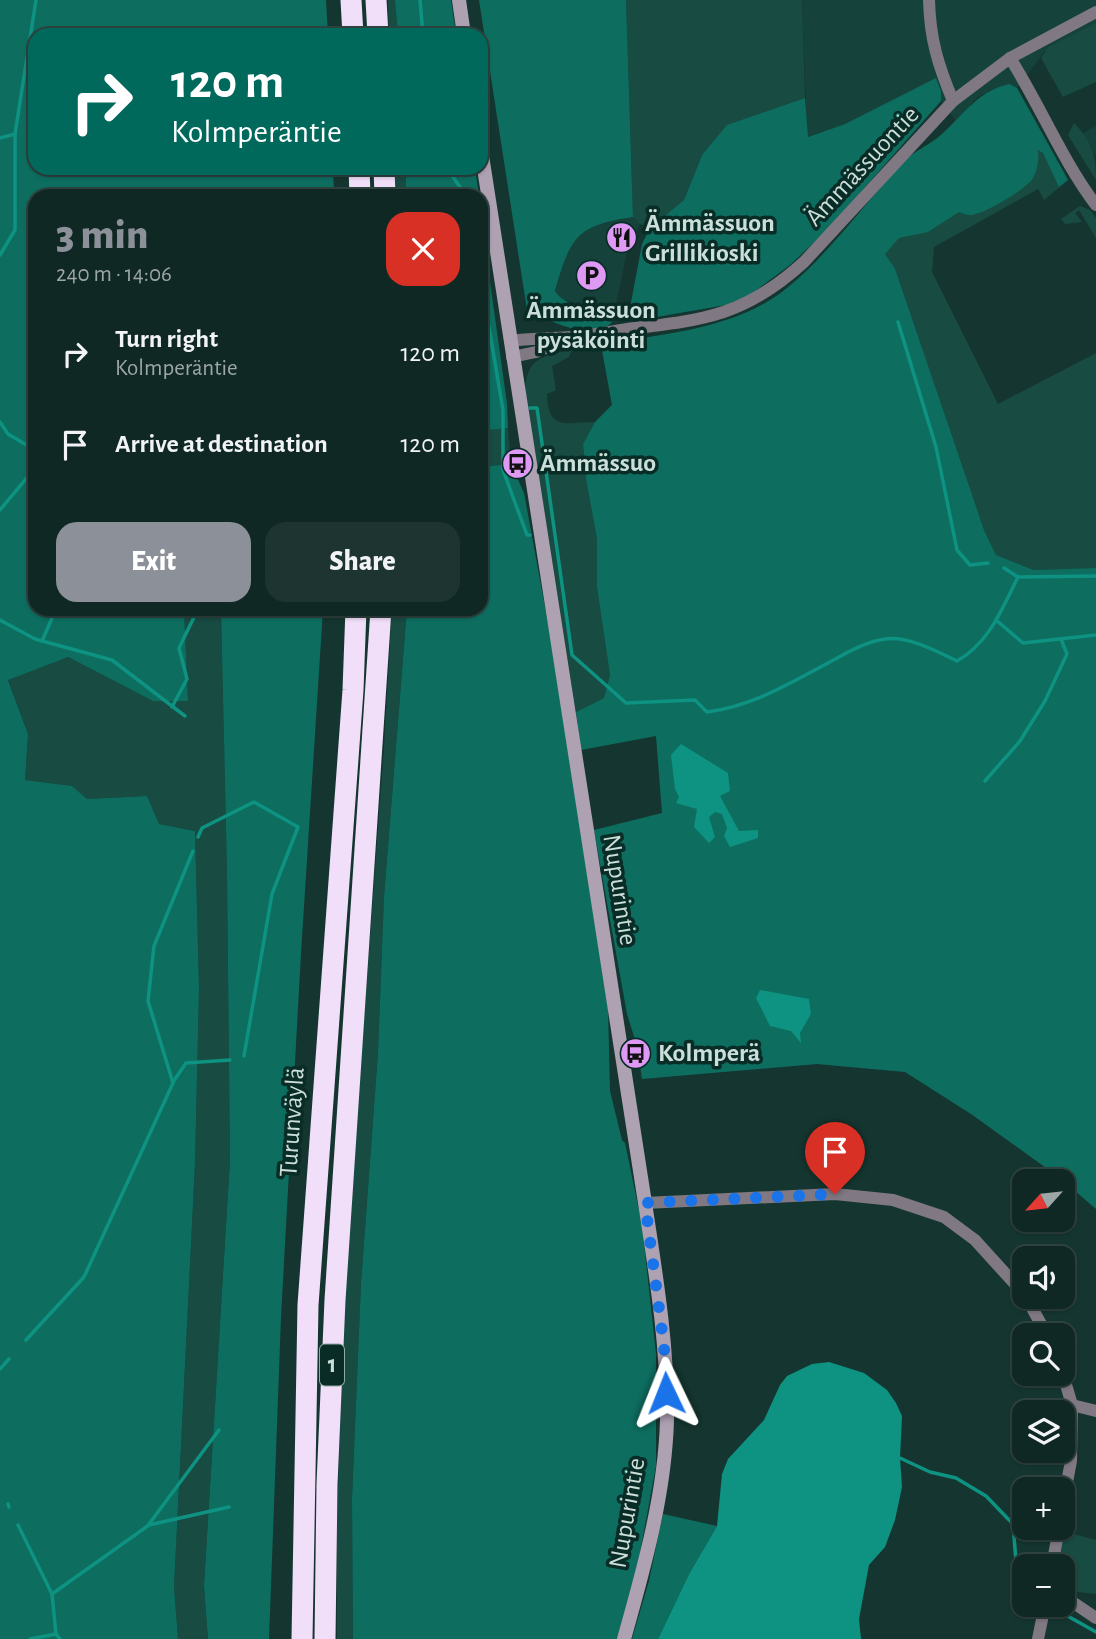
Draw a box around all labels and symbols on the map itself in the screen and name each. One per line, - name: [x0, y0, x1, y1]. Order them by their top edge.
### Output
- street label: Ämmässuontie: [800, 100, 924, 231]
- place label: Ämmässuon Grillikioski: [645, 209, 775, 266]
- restaurant icon: Ämmässuon Grillikioski: [605, 221, 639, 255]
- parking icon: Ämmässuon pysäköinti: [574, 258, 608, 292]
- place label: Ämmässuon pysäköinti: [526, 296, 656, 353]
- bus stop icon: Ämmässuo: [500, 446, 534, 480]
- place label: Ämmässuo: [540, 449, 656, 476]
- street label: Nupurintie: [598, 833, 642, 947]
- bus stop icon: Kolmperä: [618, 1036, 652, 1070]
- place label: Kolmperä: [658, 1040, 760, 1066]
- street label: Turunväylä: [275, 1066, 309, 1178]
- pin: [805, 1122, 865, 1194]
- north arrow: [1012, 1169, 1074, 1232]
- road number: 1: [320, 1344, 344, 1386]
- position arrow: [629, 1356, 703, 1430]
- street label: Nupurintie: [605, 1456, 649, 1570]

